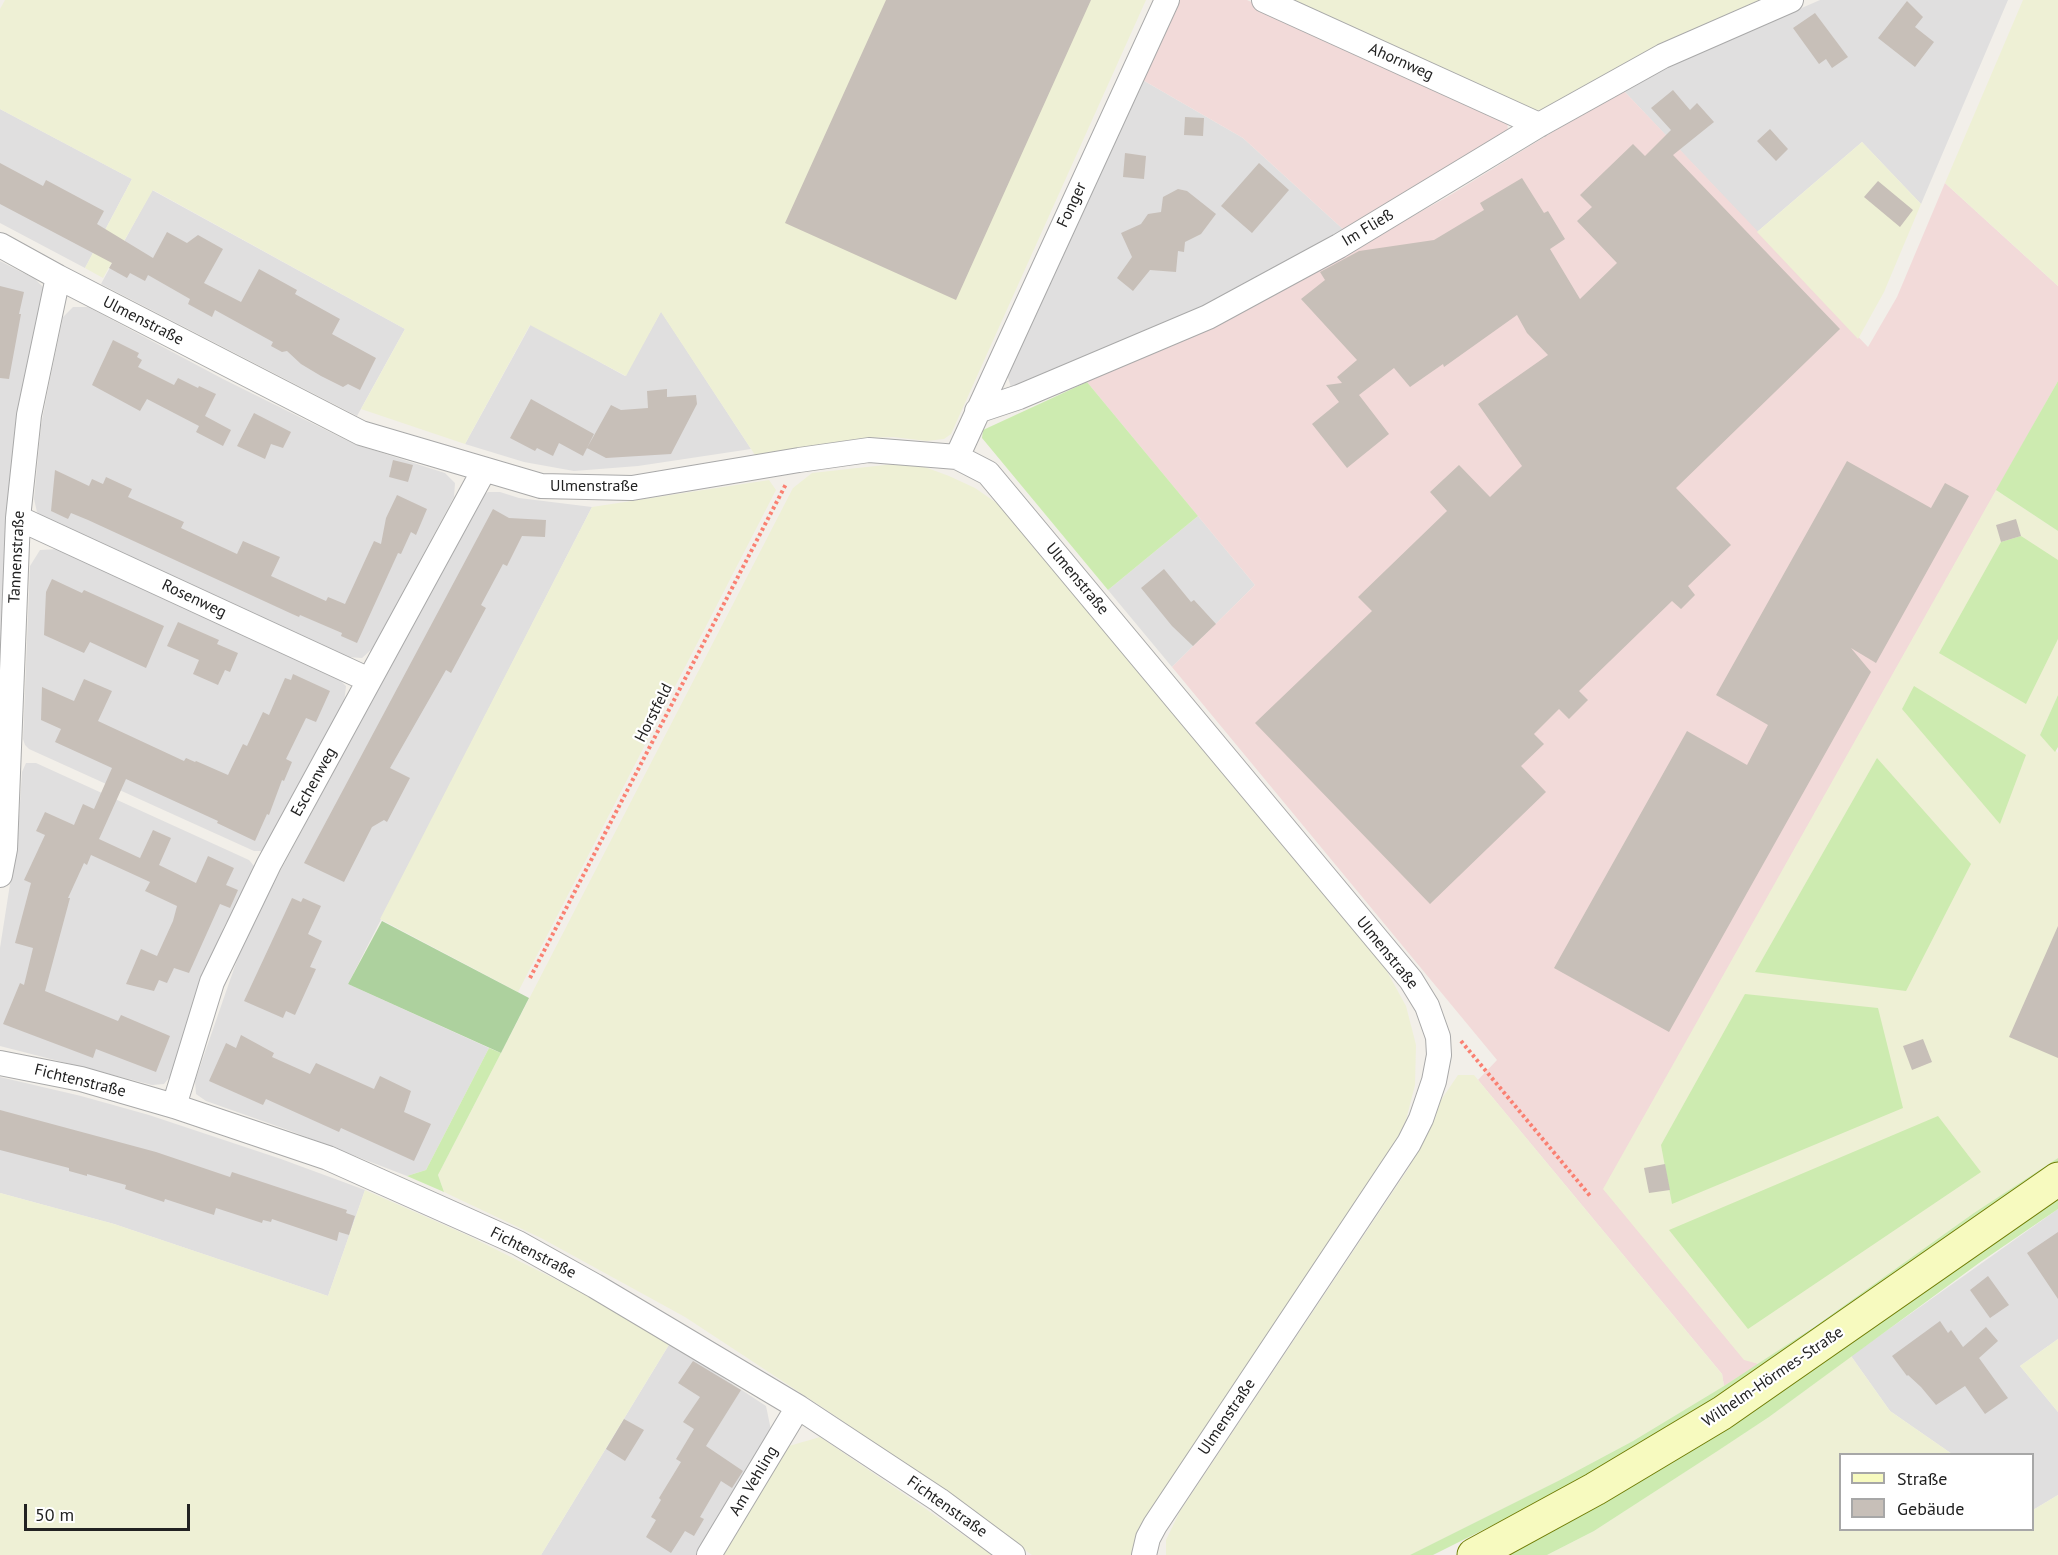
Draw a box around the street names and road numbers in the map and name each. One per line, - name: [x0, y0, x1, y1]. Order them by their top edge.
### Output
- street label: Ahornweg: [1366, 39, 1436, 85]
- street label: Fonger: [1053, 179, 1091, 231]
- street label: Im Fließ: [1339, 205, 1397, 251]
- street label: Ulmenstraße: [99, 292, 187, 350]
- street label: Ulmenstraße: [550, 476, 638, 496]
- street label: Tannenstraße: [5, 510, 29, 604]
- street label: Ulmenstraße: [1041, 539, 1113, 619]
- street label: Rosenweg: [159, 576, 229, 622]
- street label: Horstfeld: [631, 680, 677, 746]
- street label: Eschenweg: [287, 744, 341, 820]
- street label: Ulmenstraße: [1352, 913, 1422, 993]
- street label: Fichtenstraße: [32, 1060, 128, 1102]
- street label: Fichtenstraße: [487, 1223, 579, 1283]
- street label: Wilhelm-Hörmes-Straße: [1699, 1323, 1847, 1431]
- street label: Ulmenstraße: [1194, 1375, 1260, 1459]
- street label: Am Vehling: [726, 1443, 782, 1519]
- street label: Fichtenstraße: [903, 1472, 991, 1542]

